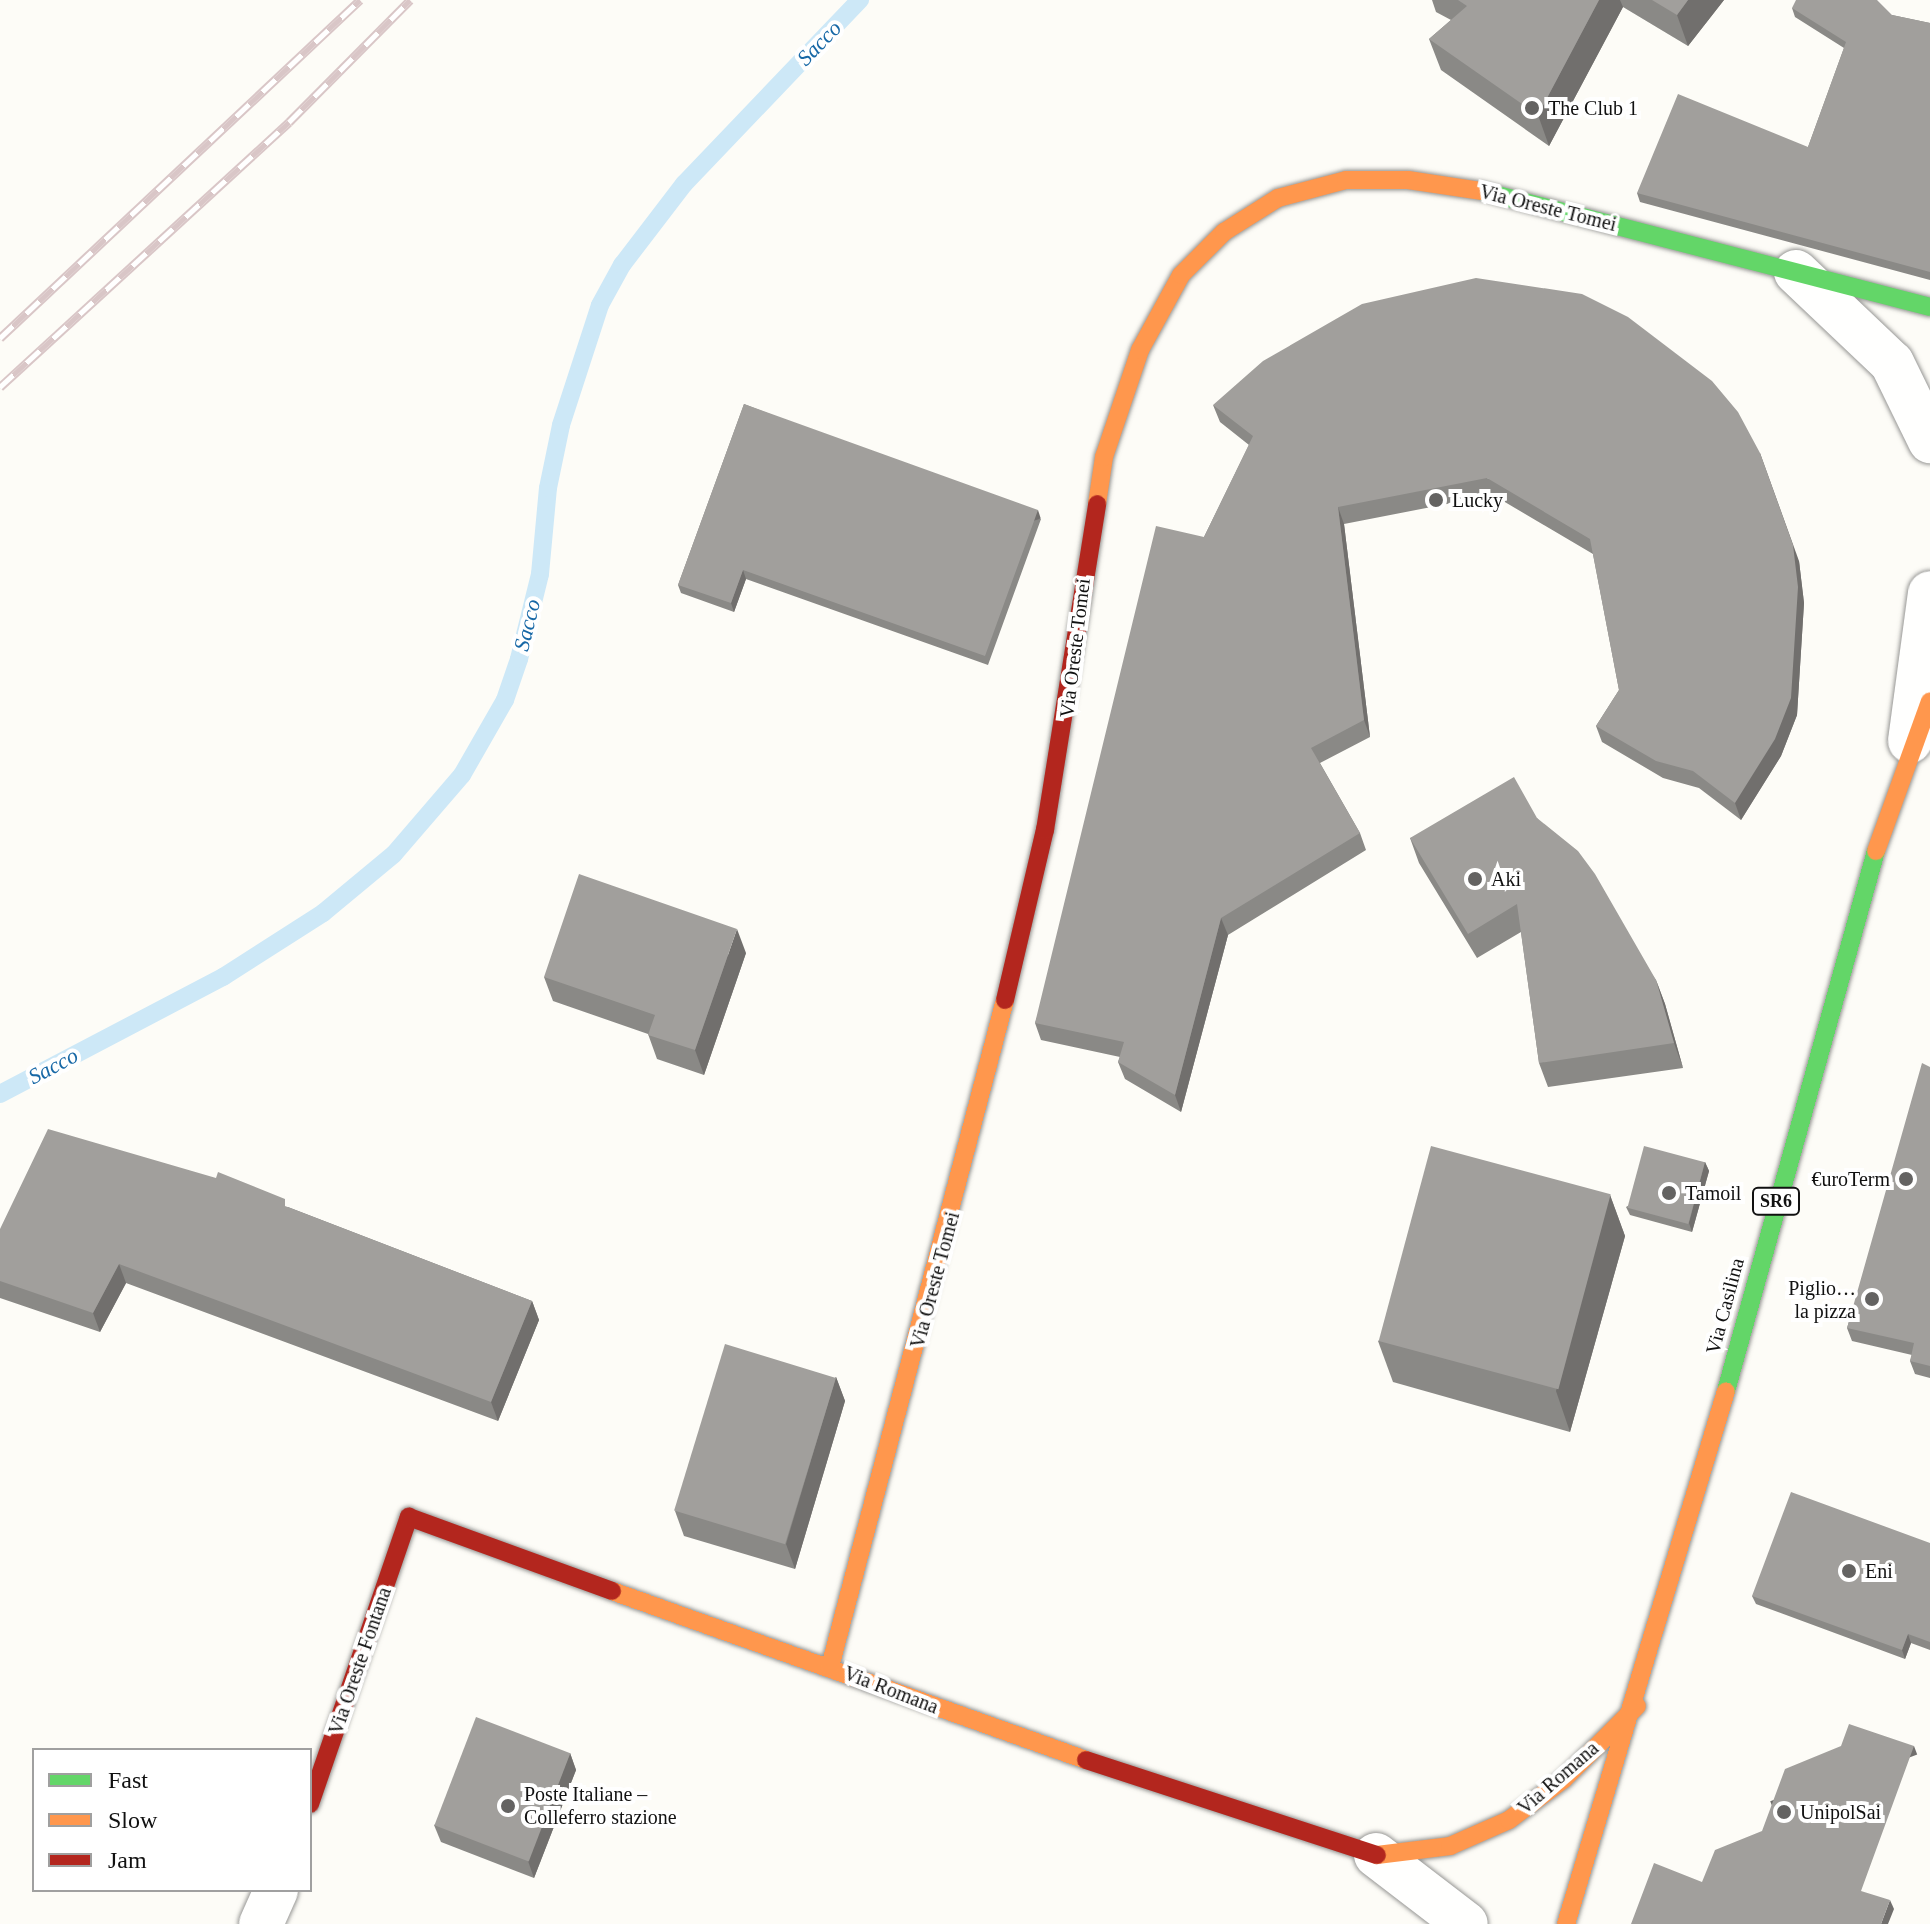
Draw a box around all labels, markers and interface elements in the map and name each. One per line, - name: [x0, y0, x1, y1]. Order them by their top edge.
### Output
- water label: Sacco: [791, 15, 847, 71]
- place label: The Club 1: [1548, 96, 1638, 120]
- marker: The Club 1: [1523, 99, 1541, 117]
- street label: Via Oreste Tomei: [1477, 179, 1619, 237]
- place label: Lucky: [1452, 488, 1503, 512]
- marker: Lucky: [1427, 491, 1445, 509]
- street label: Via Oreste Tomei: [1055, 577, 1095, 719]
- water label: Sacco: [508, 596, 546, 654]
- place label: Aki: [1491, 867, 1521, 891]
- marker: Aki: [1466, 870, 1484, 888]
- water label: Sacco: [24, 1042, 82, 1090]
- place label: €uroTerm: [1811, 1167, 1890, 1191]
- marker: €uroTerm: [1897, 1170, 1915, 1188]
- place label: Tamoil: [1685, 1181, 1741, 1205]
- marker: Tamoil: [1660, 1184, 1678, 1202]
- road number: SR6: [1750, 1187, 1802, 1215]
- street label: Via Oreste Tomei: [905, 1209, 965, 1351]
- street label: Via Casilina: [1701, 1255, 1749, 1357]
- place label: Piglio… la pizza: [1788, 1276, 1856, 1323]
- marker: Piglio… la pizza: [1863, 1290, 1881, 1308]
- place label: Eni: [1865, 1559, 1893, 1583]
- marker: Eni: [1840, 1562, 1858, 1580]
- street label: Via Oreste Fontana: [324, 1584, 396, 1738]
- street label: Via Romana: [840, 1661, 942, 1719]
- street label: Via Romana: [1513, 1736, 1603, 1820]
- legend: [32, 1748, 312, 1892]
- text: Fast: [108, 1767, 148, 1793]
- place label: Poste Italiane – Colleferro stazione: [524, 1782, 677, 1829]
- marker: Poste Italiane – Colleferro stazione: [499, 1797, 517, 1815]
- place label: UnipolSai: [1800, 1800, 1881, 1824]
- marker: UnipolSai: [1775, 1803, 1793, 1821]
- text: Slow: [108, 1807, 157, 1833]
- text: Jam: [108, 1847, 147, 1873]

